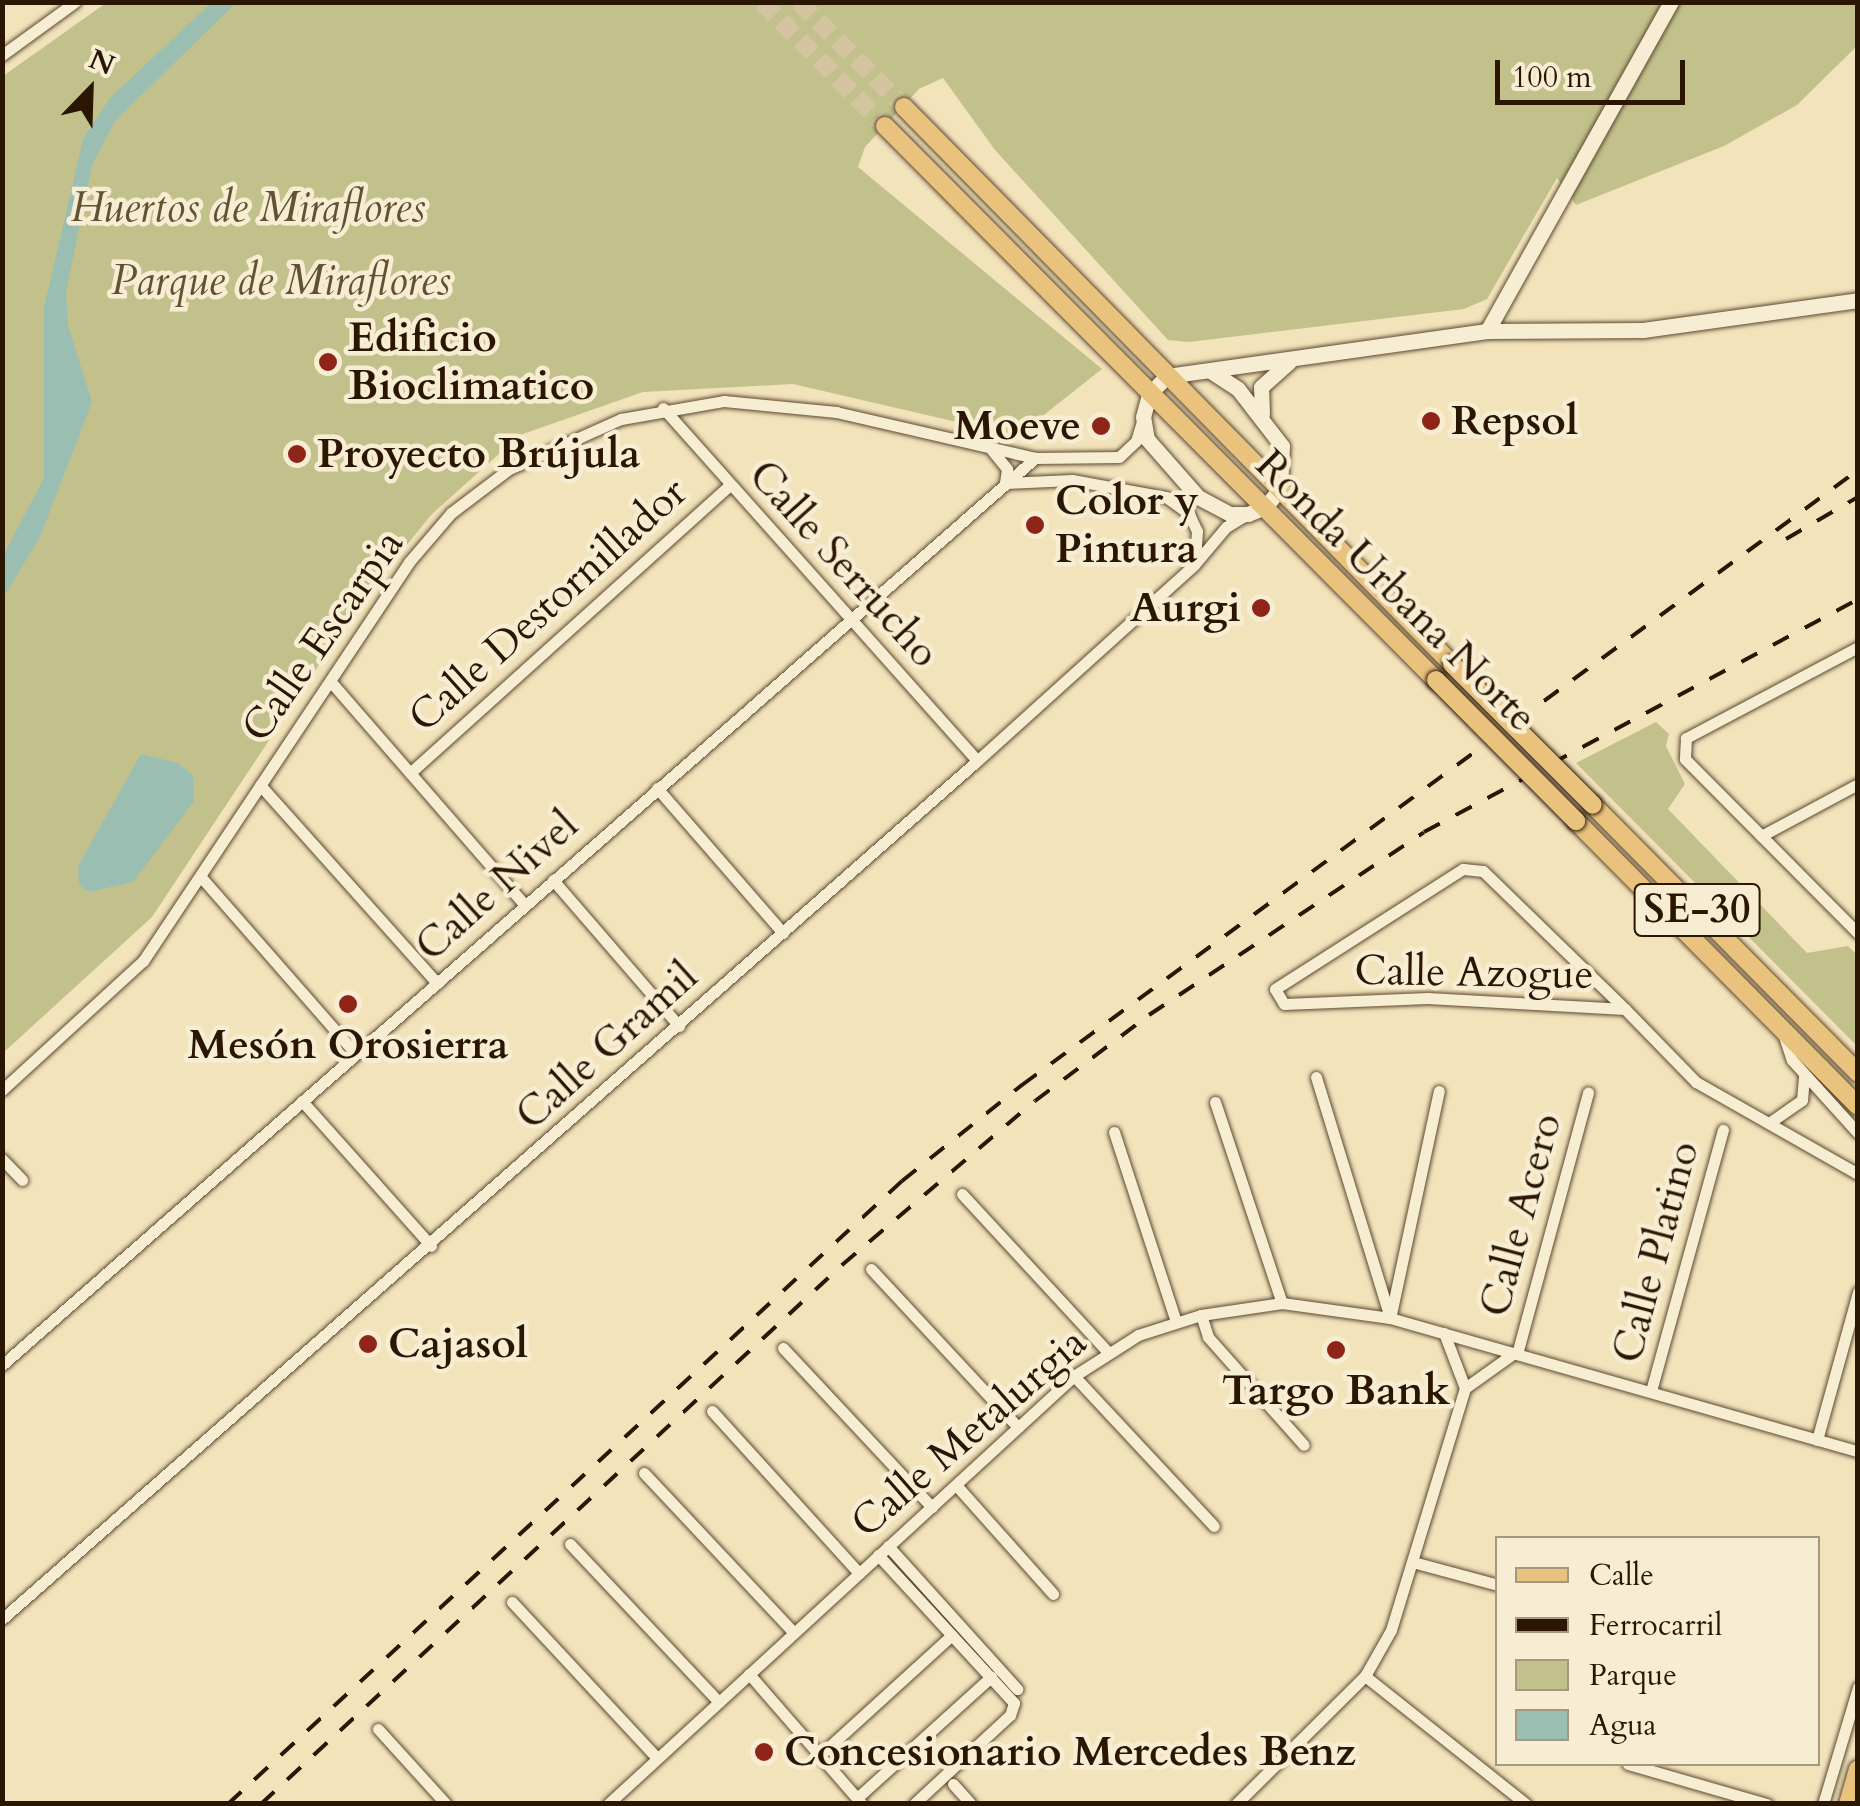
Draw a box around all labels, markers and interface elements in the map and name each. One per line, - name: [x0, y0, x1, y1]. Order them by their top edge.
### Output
- north arrow: [40, 40, 140, 140]
- text: N: [83, 40, 120, 85]
- scale bar: [1500, 40, 1690, 102]
- text: 100 m: [1512, 57, 1592, 98]
- park label: Huertos de Miraflores: [71, 183, 425, 233]
- park label: Parque de Miraflores: [111, 256, 451, 306]
- place label: Edificio Bioclimatico: [348, 313, 594, 412]
- marker: Edificio Bioclimatico: [317, 351, 339, 373]
- place label: Repsol: [1451, 396, 1578, 446]
- place label: Moeve: [954, 401, 1081, 451]
- marker: Repsol: [1420, 410, 1442, 432]
- marker: Moeve: [1090, 415, 1112, 437]
- place label: Proyecto Brújula: [317, 429, 640, 479]
- street label: Ronda Urbana Norte: [1245, 440, 1547, 742]
- marker: Proyecto Brújula: [286, 443, 308, 465]
- street label: Calle Serrucho: [738, 450, 950, 678]
- street label: Calle Destornillador: [399, 467, 697, 743]
- place label: Color y Pintura: [1055, 476, 1199, 574]
- marker: Color y Pintura: [1024, 514, 1046, 536]
- street label: Calle Escarpia: [232, 520, 414, 752]
- place label: Aurgi: [1130, 583, 1241, 633]
- marker: Aurgi: [1250, 597, 1272, 619]
- street label: Calle Nivel: [406, 800, 588, 972]
- road number: SE-30: [1632, 875, 1762, 945]
- street label: Calle Azogue: [1354, 946, 1594, 1000]
- street label: Calle Gramil: [506, 951, 708, 1141]
- marker: Mesón Orosierra: [337, 993, 359, 1015]
- place label: Mesón Orosierra: [188, 1020, 508, 1070]
- street label: Calle Acero: [1470, 1108, 1572, 1322]
- street label: Calle Platino: [1602, 1136, 1710, 1368]
- street label: Calle Metalurgia: [841, 1317, 1097, 1549]
- place label: Cajasol: [388, 1319, 528, 1369]
- marker: Cajasol: [357, 1333, 379, 1355]
- marker: Targo Bank: [1325, 1339, 1347, 1361]
- place label: Targo Bank: [1222, 1366, 1450, 1416]
- legend: [1495, 1536, 1820, 1766]
- text: Calle: [1589, 1555, 1654, 1596]
- text: Ferrocarril: [1589, 1605, 1722, 1646]
- text: Parque: [1589, 1655, 1677, 1696]
- text: Agua: [1589, 1705, 1657, 1746]
- place label: Concesionario Mercedes Benz: [784, 1727, 1356, 1777]
- marker: Concesionario Mercedes Benz: [753, 1741, 775, 1763]

